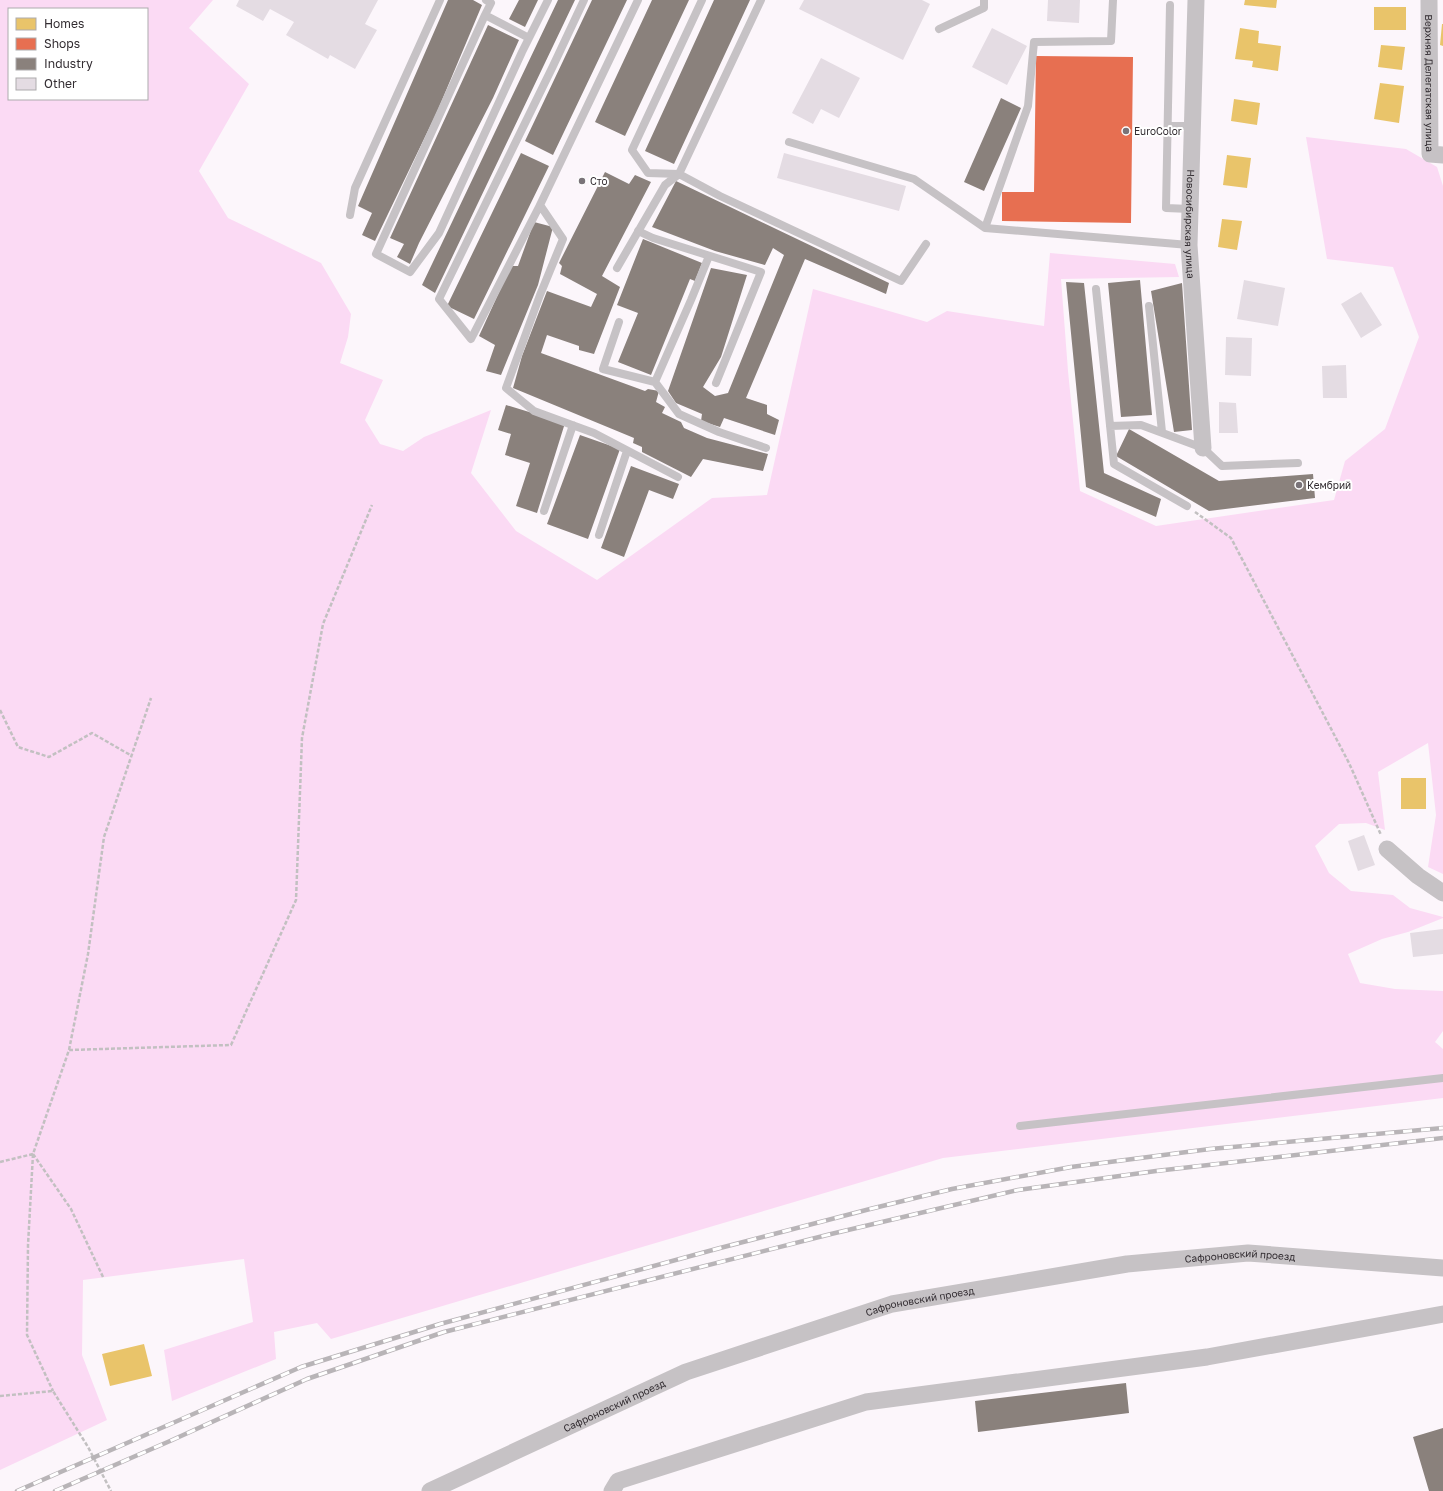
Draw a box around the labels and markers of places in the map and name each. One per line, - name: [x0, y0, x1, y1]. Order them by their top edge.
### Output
- place label: EuroColor: [1134, 125, 1182, 137]
- marker: EuroColor: [1121, 126, 1131, 136]
- place label: Сто: [590, 175, 608, 187]
- marker: Сто: [577, 176, 587, 186]
- place label: Кембрий: [1307, 479, 1351, 491]
- marker: Кембрий: [1294, 480, 1304, 490]

